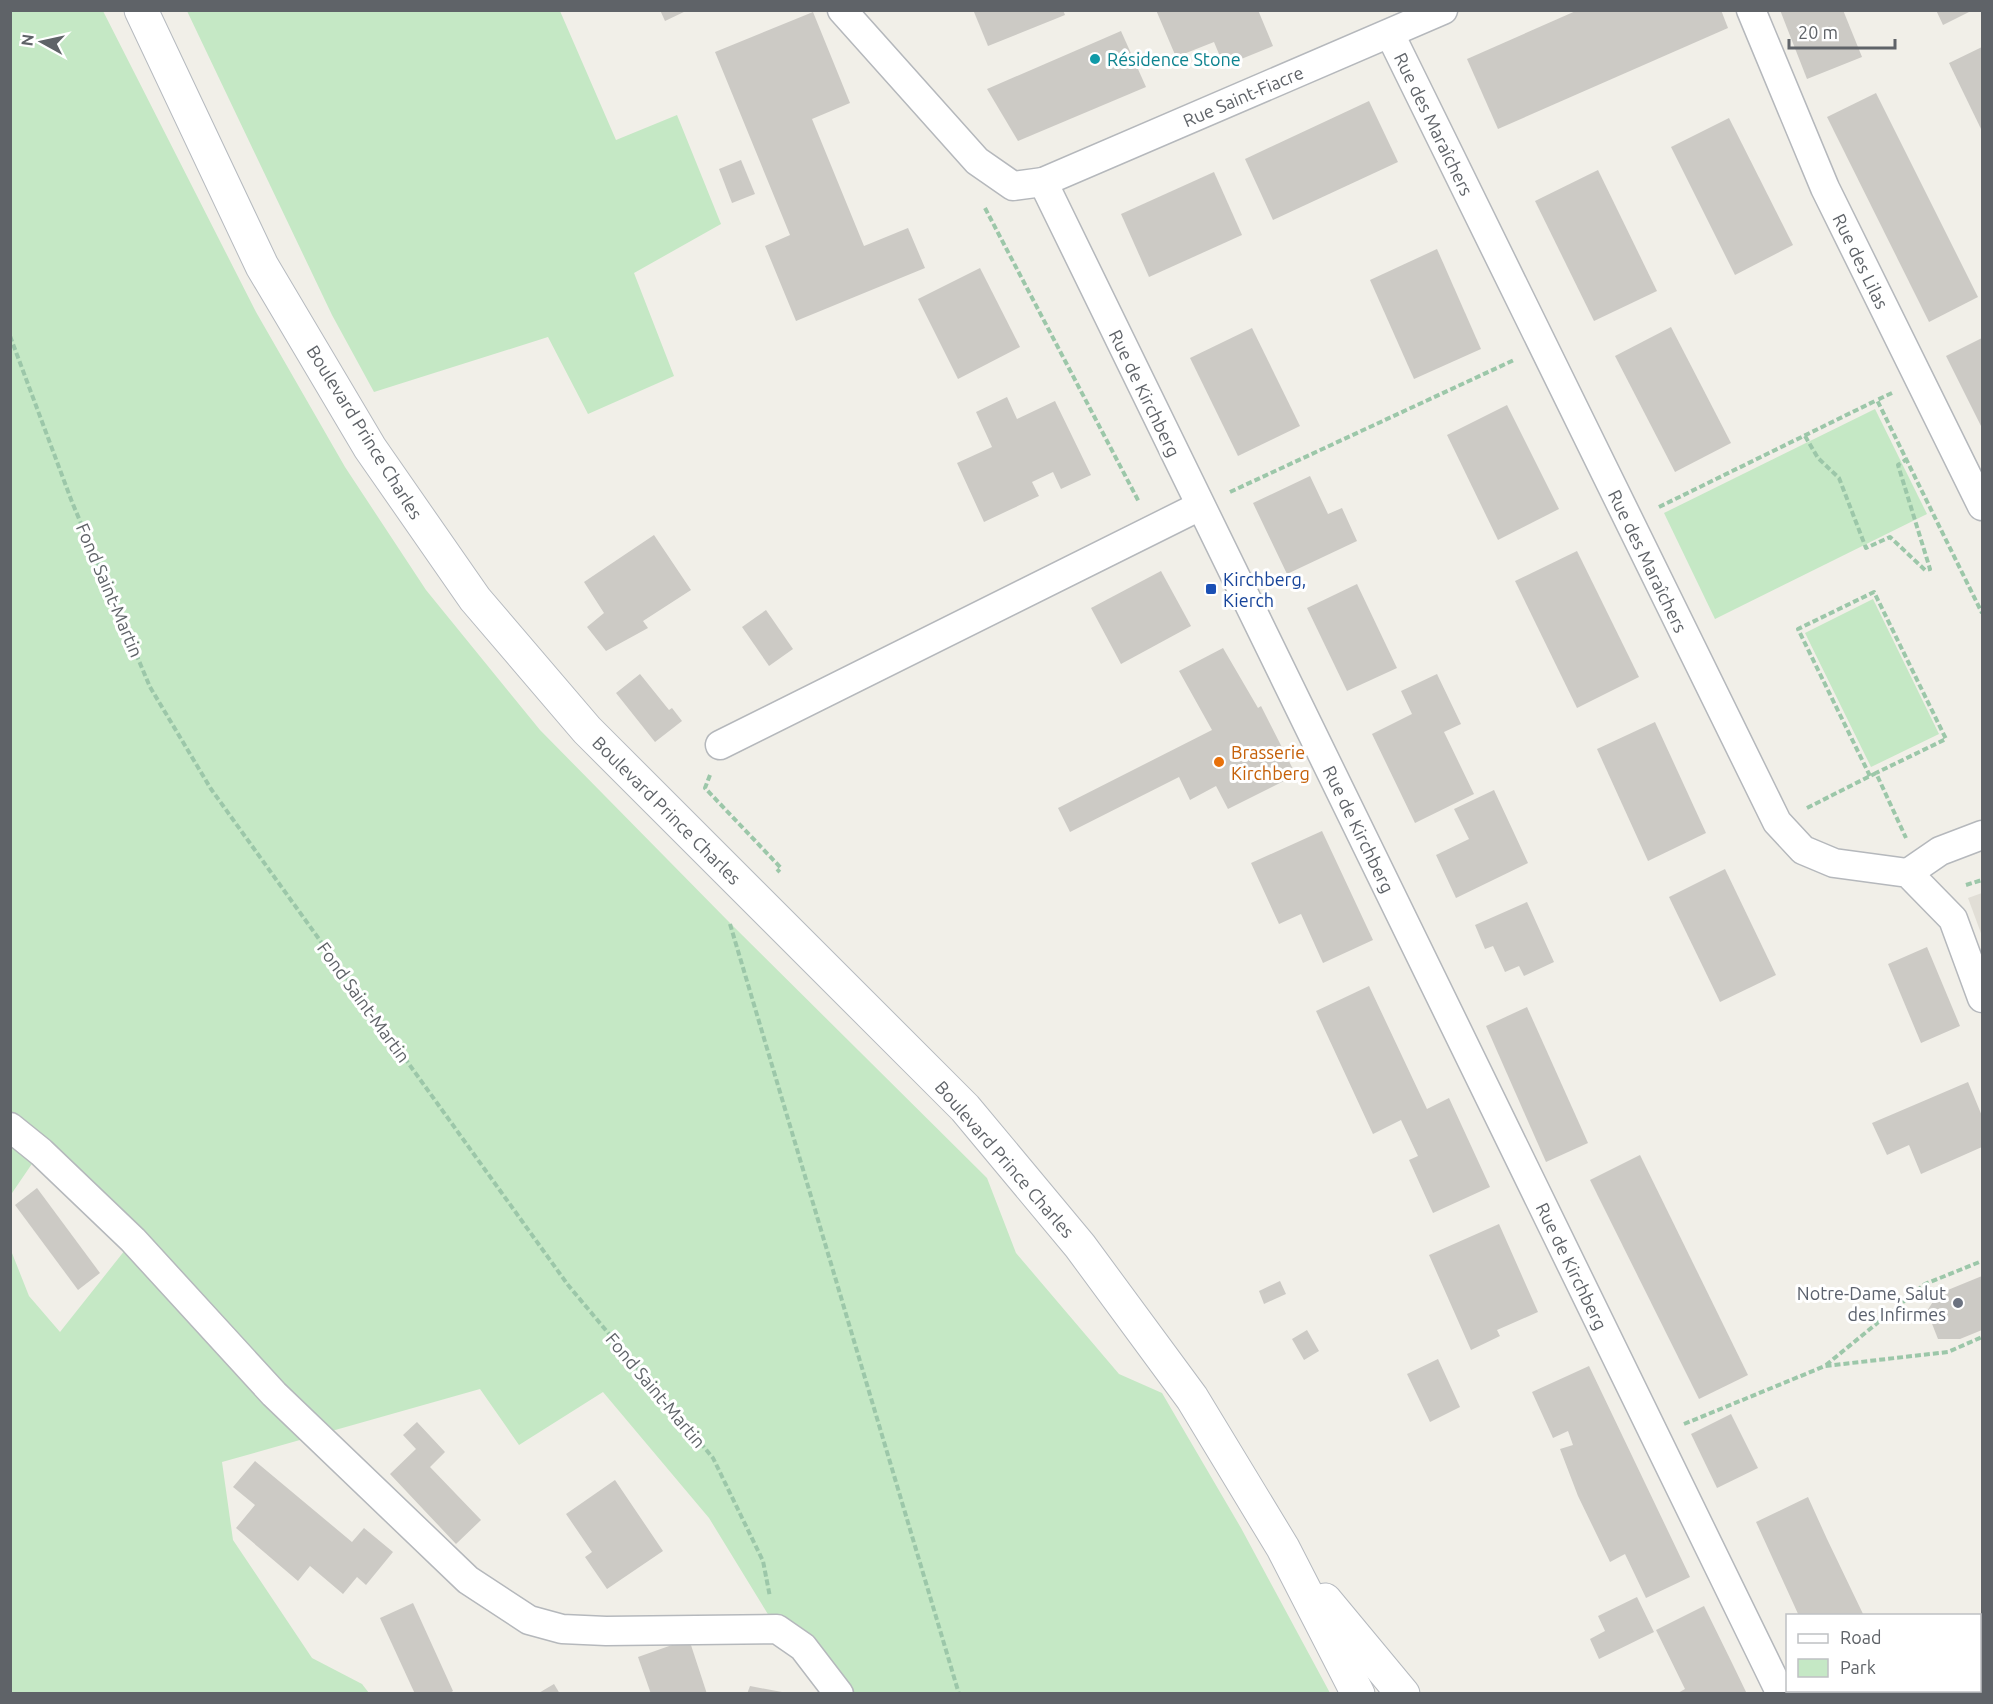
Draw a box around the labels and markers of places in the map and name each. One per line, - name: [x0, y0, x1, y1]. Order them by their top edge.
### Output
- place label: Résidence Stone: [1107, 49, 1241, 69]
- marker: Résidence Stone: [1088, 52, 1102, 66]
- place label: Kirchberg, Kierch: [1223, 569, 1306, 610]
- marker: Kirchberg, Kierch: [1204, 582, 1218, 596]
- place label: Brasserie Kirchberg: [1231, 742, 1310, 783]
- marker: Brasserie Kirchberg: [1212, 755, 1226, 769]
- place label: Notre-Dame, Salut des Infirmes: [1797, 1283, 1946, 1324]
- marker: Notre-Dame, Salut des Infirmes: [1951, 1296, 1965, 1310]

